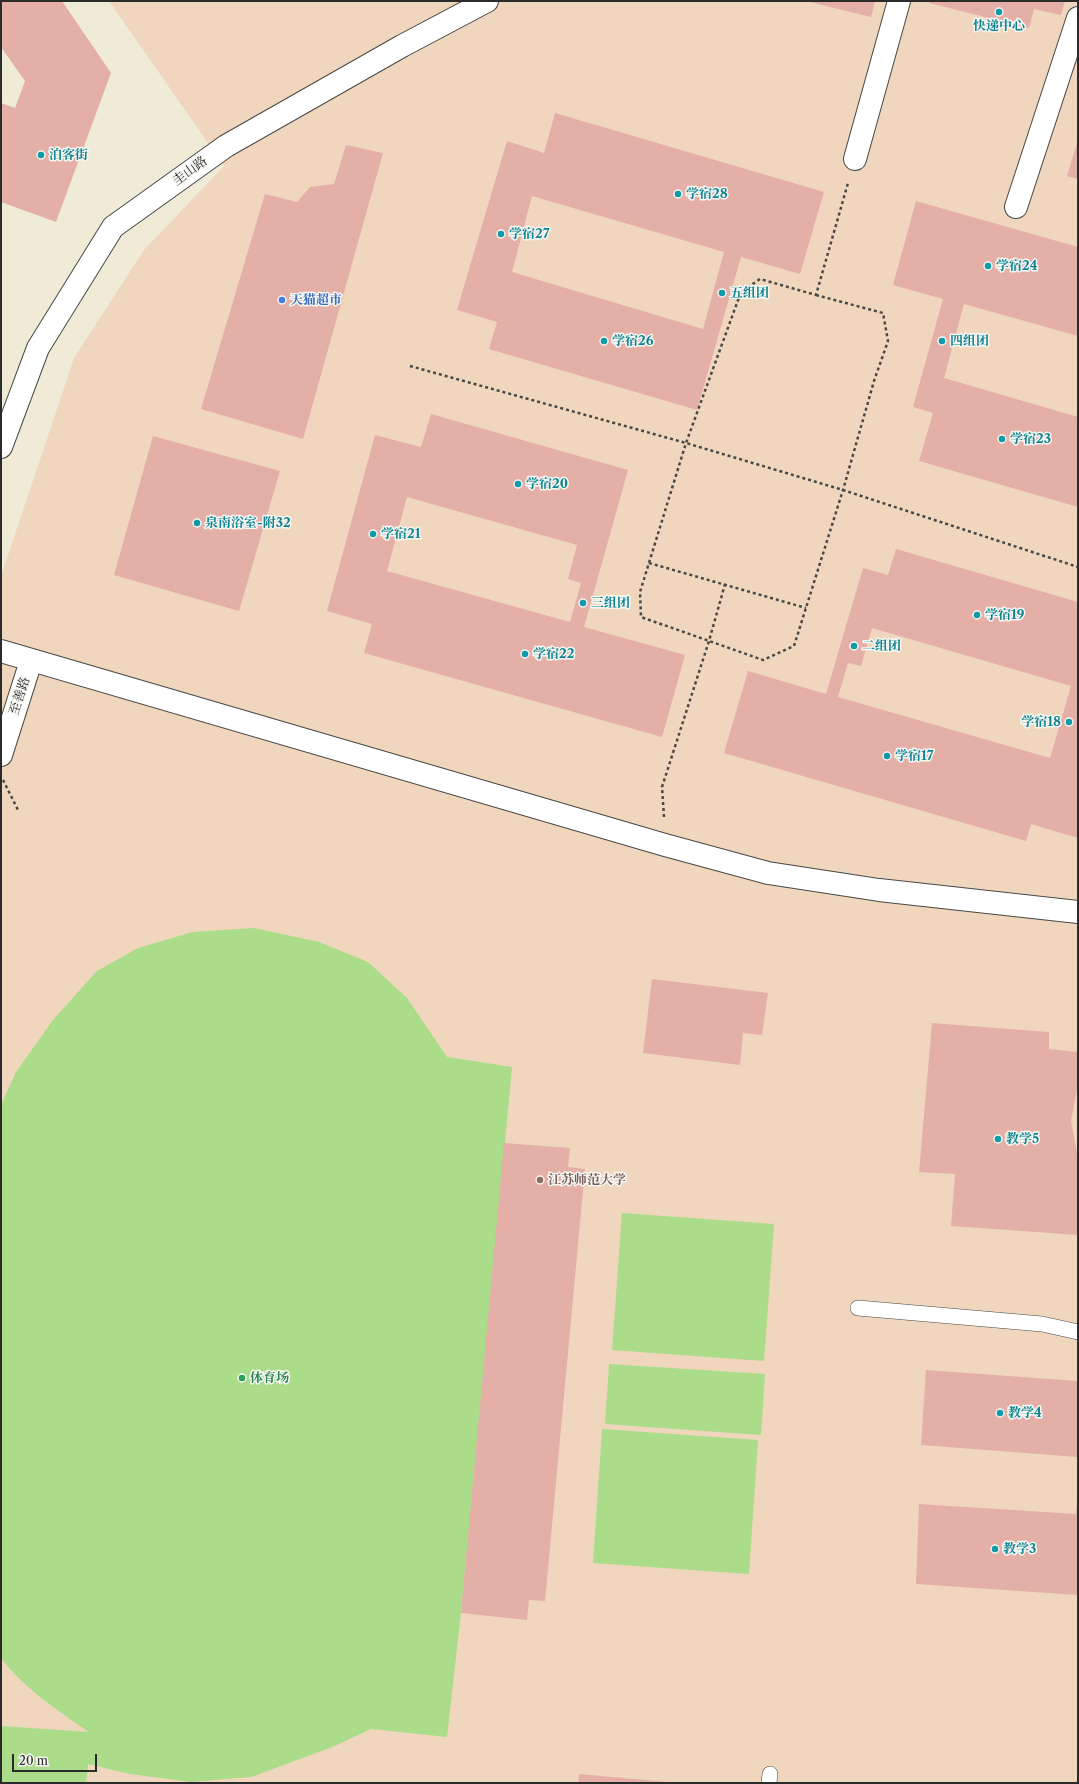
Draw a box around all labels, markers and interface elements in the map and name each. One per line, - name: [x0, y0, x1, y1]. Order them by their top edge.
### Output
- marker: 快递中心: [994, 7, 1004, 17]
- place label: 快递中心: [973, 18, 1025, 34]
- place label: 泊客街: [49, 147, 88, 163]
- marker: 泊客街: [36, 150, 46, 160]
- street label: 圭山路: [170, 153, 210, 189]
- place label: 学宿28: [686, 186, 728, 202]
- marker: 学宿28: [673, 189, 683, 199]
- place label: 学宿27: [509, 226, 549, 242]
- marker: 学宿27: [496, 229, 506, 239]
- place label: 学宿24: [996, 258, 1037, 274]
- marker: 学宿24: [983, 261, 993, 271]
- place label: 五组团: [730, 285, 769, 301]
- marker: 五组团: [717, 288, 727, 298]
- place label: 天猫超市: [290, 292, 342, 308]
- marker: 天猫超市: [277, 295, 287, 305]
- place label: 学宿26: [612, 333, 653, 349]
- place label: 四组团: [950, 333, 989, 349]
- marker: 学宿26: [599, 336, 609, 346]
- marker: 四组团: [937, 336, 947, 346]
- place label: 学宿23: [1010, 431, 1051, 447]
- marker: 学宿23: [997, 434, 1007, 444]
- place label: 学宿20: [526, 476, 568, 492]
- marker: 学宿20: [513, 479, 523, 489]
- place label: 泉南浴室-附32: [205, 515, 291, 531]
- marker: 泉南浴室-附32: [192, 518, 202, 528]
- place label: 学宿21: [381, 526, 421, 542]
- marker: 学宿21: [368, 529, 378, 539]
- place label: 三组团: [591, 595, 630, 611]
- marker: 三组团: [578, 598, 588, 608]
- place label: 学宿19: [985, 607, 1025, 623]
- marker: 学宿19: [972, 610, 982, 620]
- place label: 二组团: [862, 638, 901, 654]
- marker: 二组团: [849, 641, 859, 651]
- place label: 学宿22: [533, 646, 574, 662]
- marker: 学宿22: [520, 649, 530, 659]
- street label: 至善路: [7, 675, 33, 717]
- place label: 学宿18: [1021, 714, 1061, 730]
- marker: 学宿18: [1064, 717, 1074, 727]
- place label: 学宿17: [895, 748, 934, 764]
- marker: 学宿17: [882, 751, 892, 761]
- place label: 教学5: [1006, 1131, 1039, 1147]
- marker: 教学5: [993, 1134, 1003, 1144]
- place label: 江苏师范大学: [548, 1172, 626, 1188]
- marker: 江苏师范大学: [535, 1175, 545, 1185]
- place label: 体育场: [250, 1370, 289, 1386]
- marker: 体育场: [237, 1373, 247, 1383]
- place label: 教学4: [1008, 1405, 1042, 1421]
- marker: 教学4: [995, 1408, 1005, 1418]
- place label: 教学3: [1003, 1541, 1036, 1557]
- marker: 教学3: [990, 1544, 1000, 1554]
- scale bar: [14, 1746, 99, 1772]
- text: 20 m: [19, 1753, 48, 1768]

